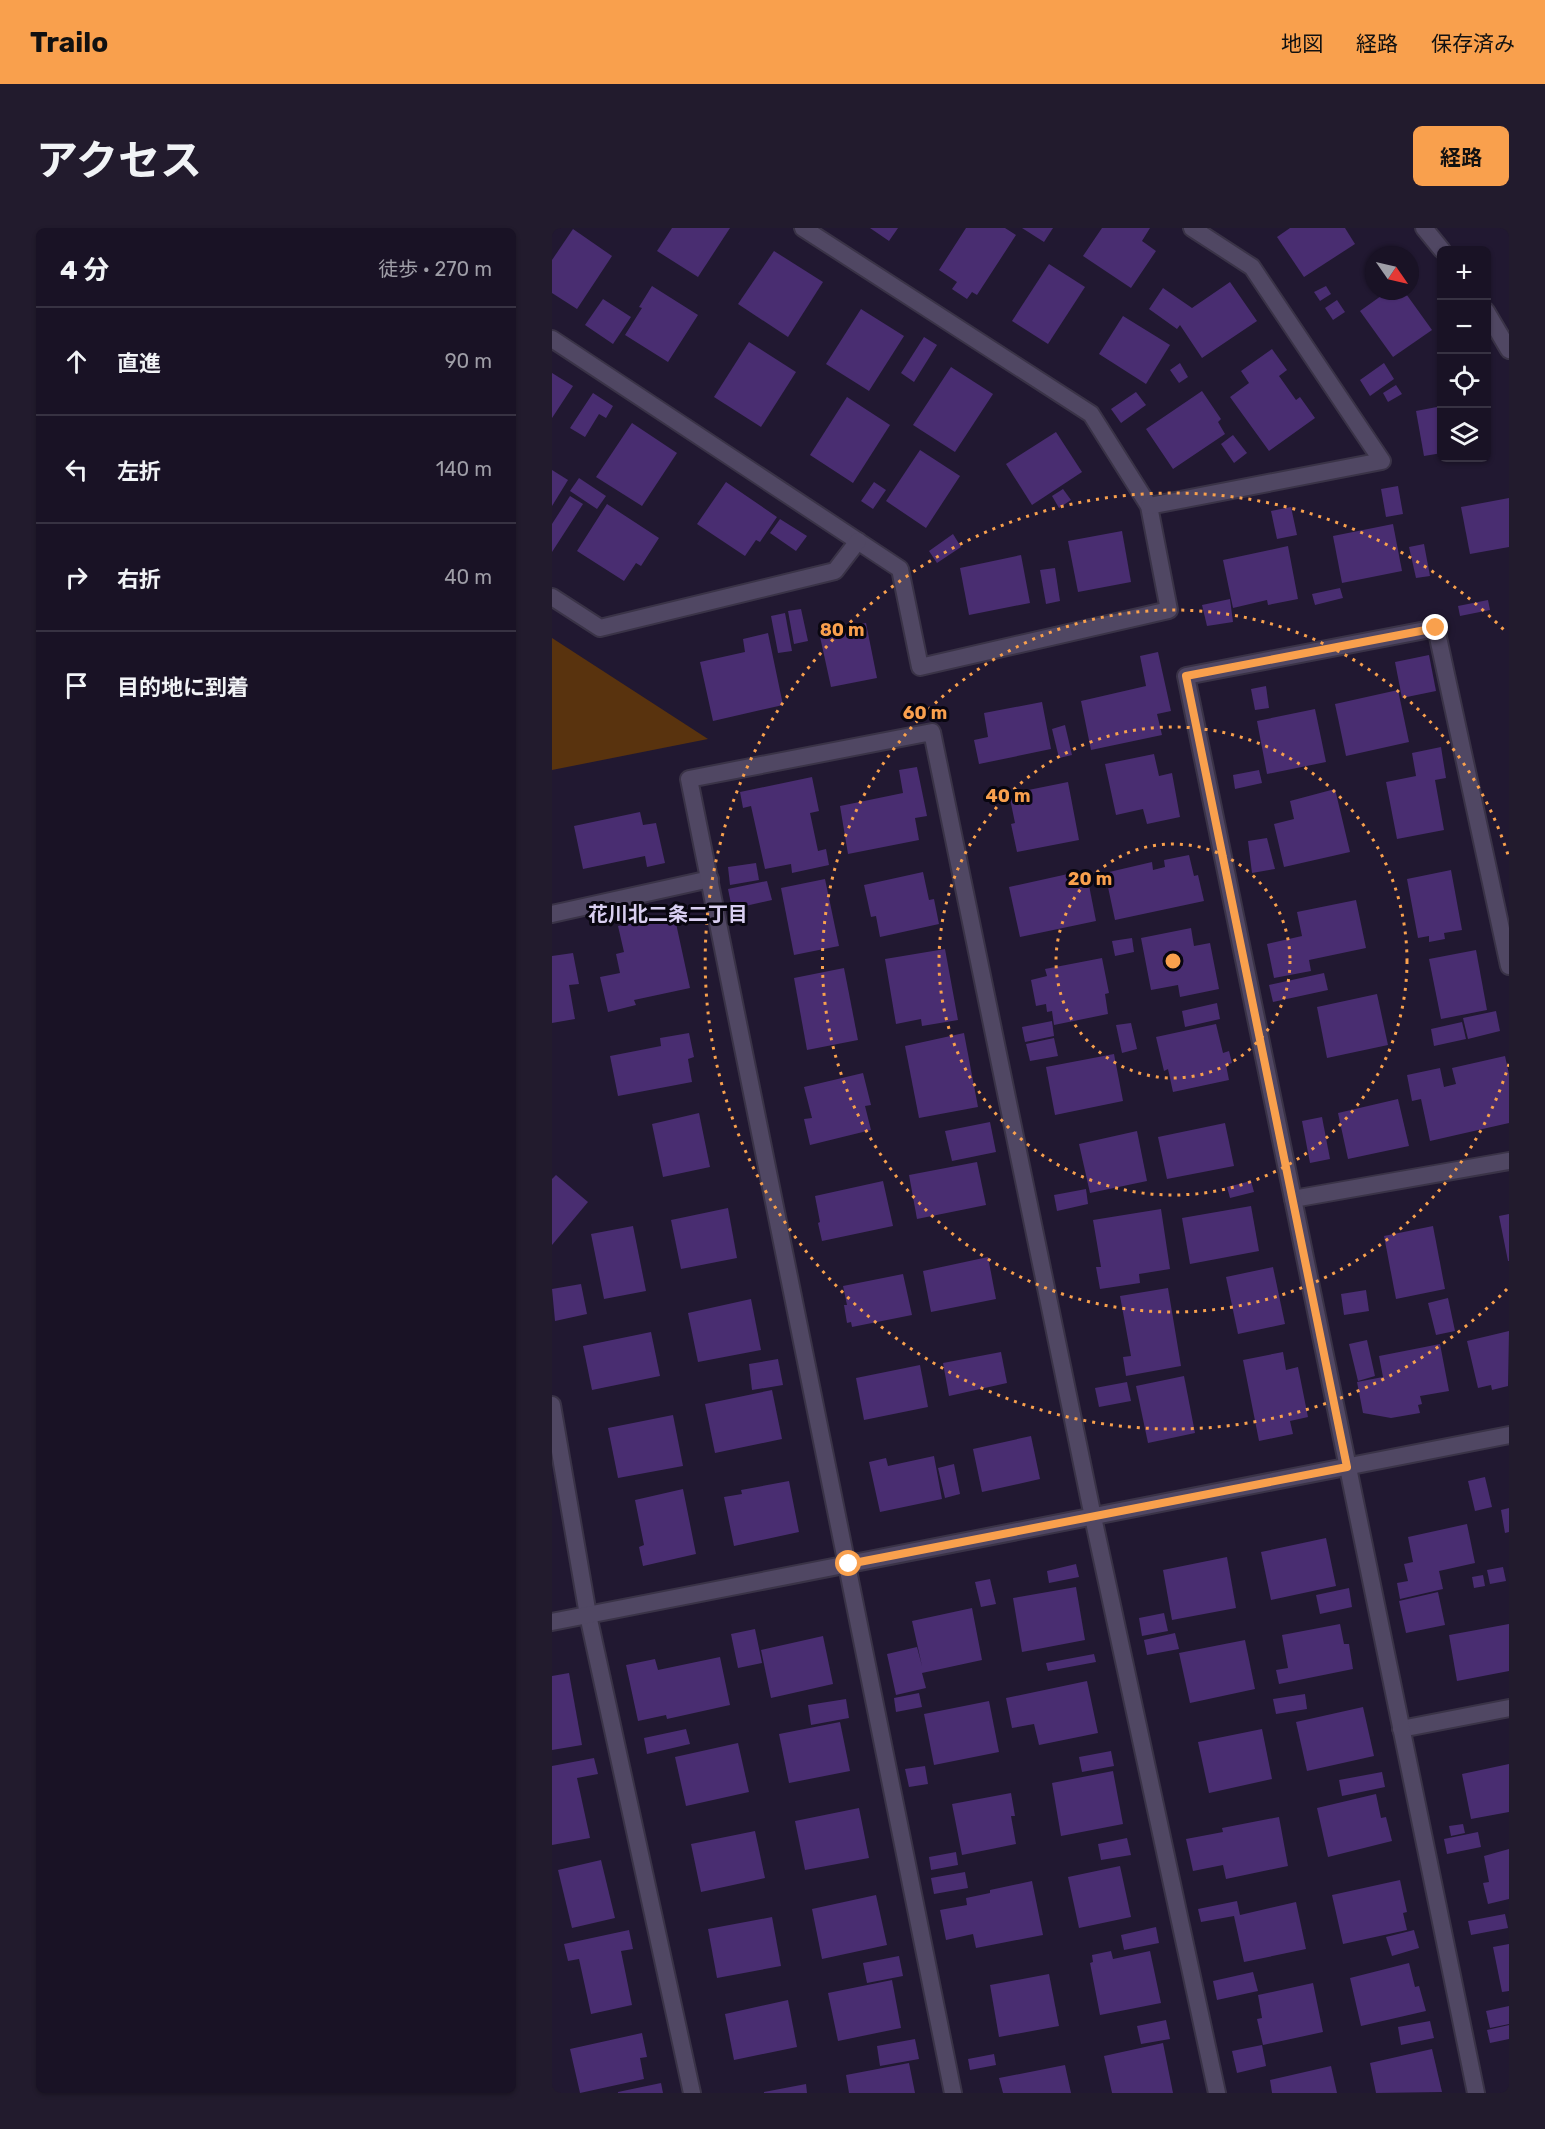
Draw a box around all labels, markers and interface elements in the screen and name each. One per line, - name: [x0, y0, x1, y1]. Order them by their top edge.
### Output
- text: Trailo: [30, 26, 108, 59]
- text: 地図: [1281, 31, 1323, 56]
- text: 経路: [1356, 31, 1398, 56]
- text: 保存済み: [1431, 31, 1515, 56]
- button: 経路: [1413, 126, 1509, 186]
- text: アクセス: [36, 136, 202, 186]
- north arrow: [1365, 246, 1419, 300]
- map controls: [1437, 246, 1491, 462]
- button: +: [1437, 246, 1491, 300]
- text: 4 分: [60, 255, 109, 286]
- text: 徒歩 · 270 m: [378, 257, 492, 281]
- button: −: [1437, 300, 1491, 354]
- icon: ahead: [60, 345, 93, 378]
- text: 90 m: [445, 349, 492, 373]
- text: 直進: [117, 350, 161, 377]
- button: locate: [1437, 354, 1491, 408]
- button: layers: [1437, 408, 1491, 462]
- icon: left: [60, 453, 93, 486]
- text: 140 m: [436, 457, 492, 481]
- text: 左折: [117, 458, 161, 485]
- icon: right: [60, 561, 93, 594]
- text: 40 m: [444, 565, 492, 589]
- text: 右折: [117, 566, 161, 593]
- route end: [1422, 614, 1448, 640]
- text: 80 m: [820, 619, 864, 641]
- icon: arrive: [60, 669, 93, 702]
- text: 目的地に到着: [117, 674, 249, 701]
- text: 60 m: [903, 702, 947, 724]
- text: 40 m: [986, 785, 1030, 807]
- text: 20 m: [1068, 868, 1112, 890]
- district label: 花川北二条二丁目: [588, 902, 748, 926]
- centre of rings: [1163, 951, 1183, 971]
- route start: [835, 1550, 861, 1576]

